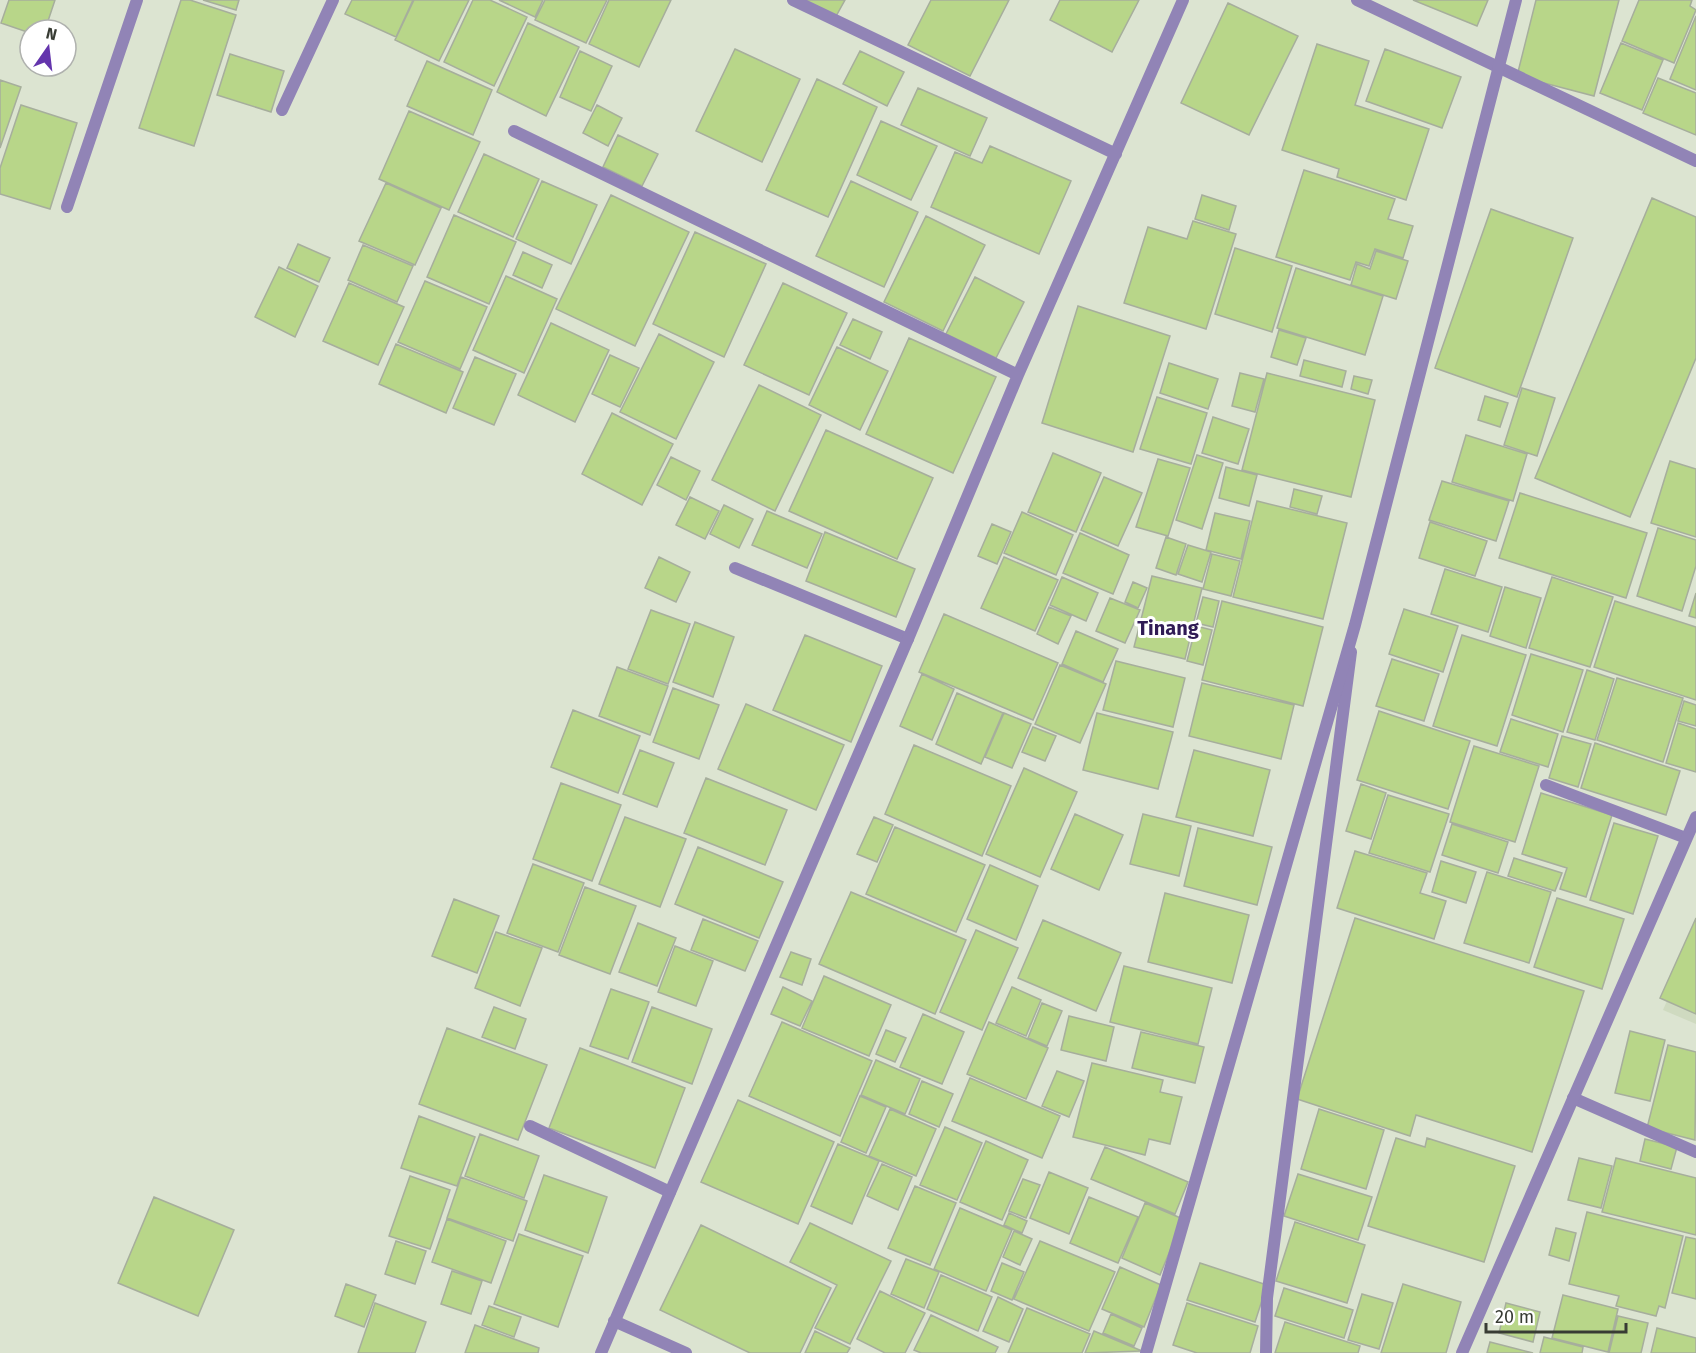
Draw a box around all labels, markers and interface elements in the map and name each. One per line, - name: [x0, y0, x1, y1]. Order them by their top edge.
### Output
- north arrow: [18, 18, 78, 78]
- text: N: [44, 23, 59, 44]
- district label: Tinang: [1137, 616, 1200, 640]
- scale bar: [1486, 1296, 1626, 1334]
- text: 20 m: [1495, 1306, 1534, 1328]

